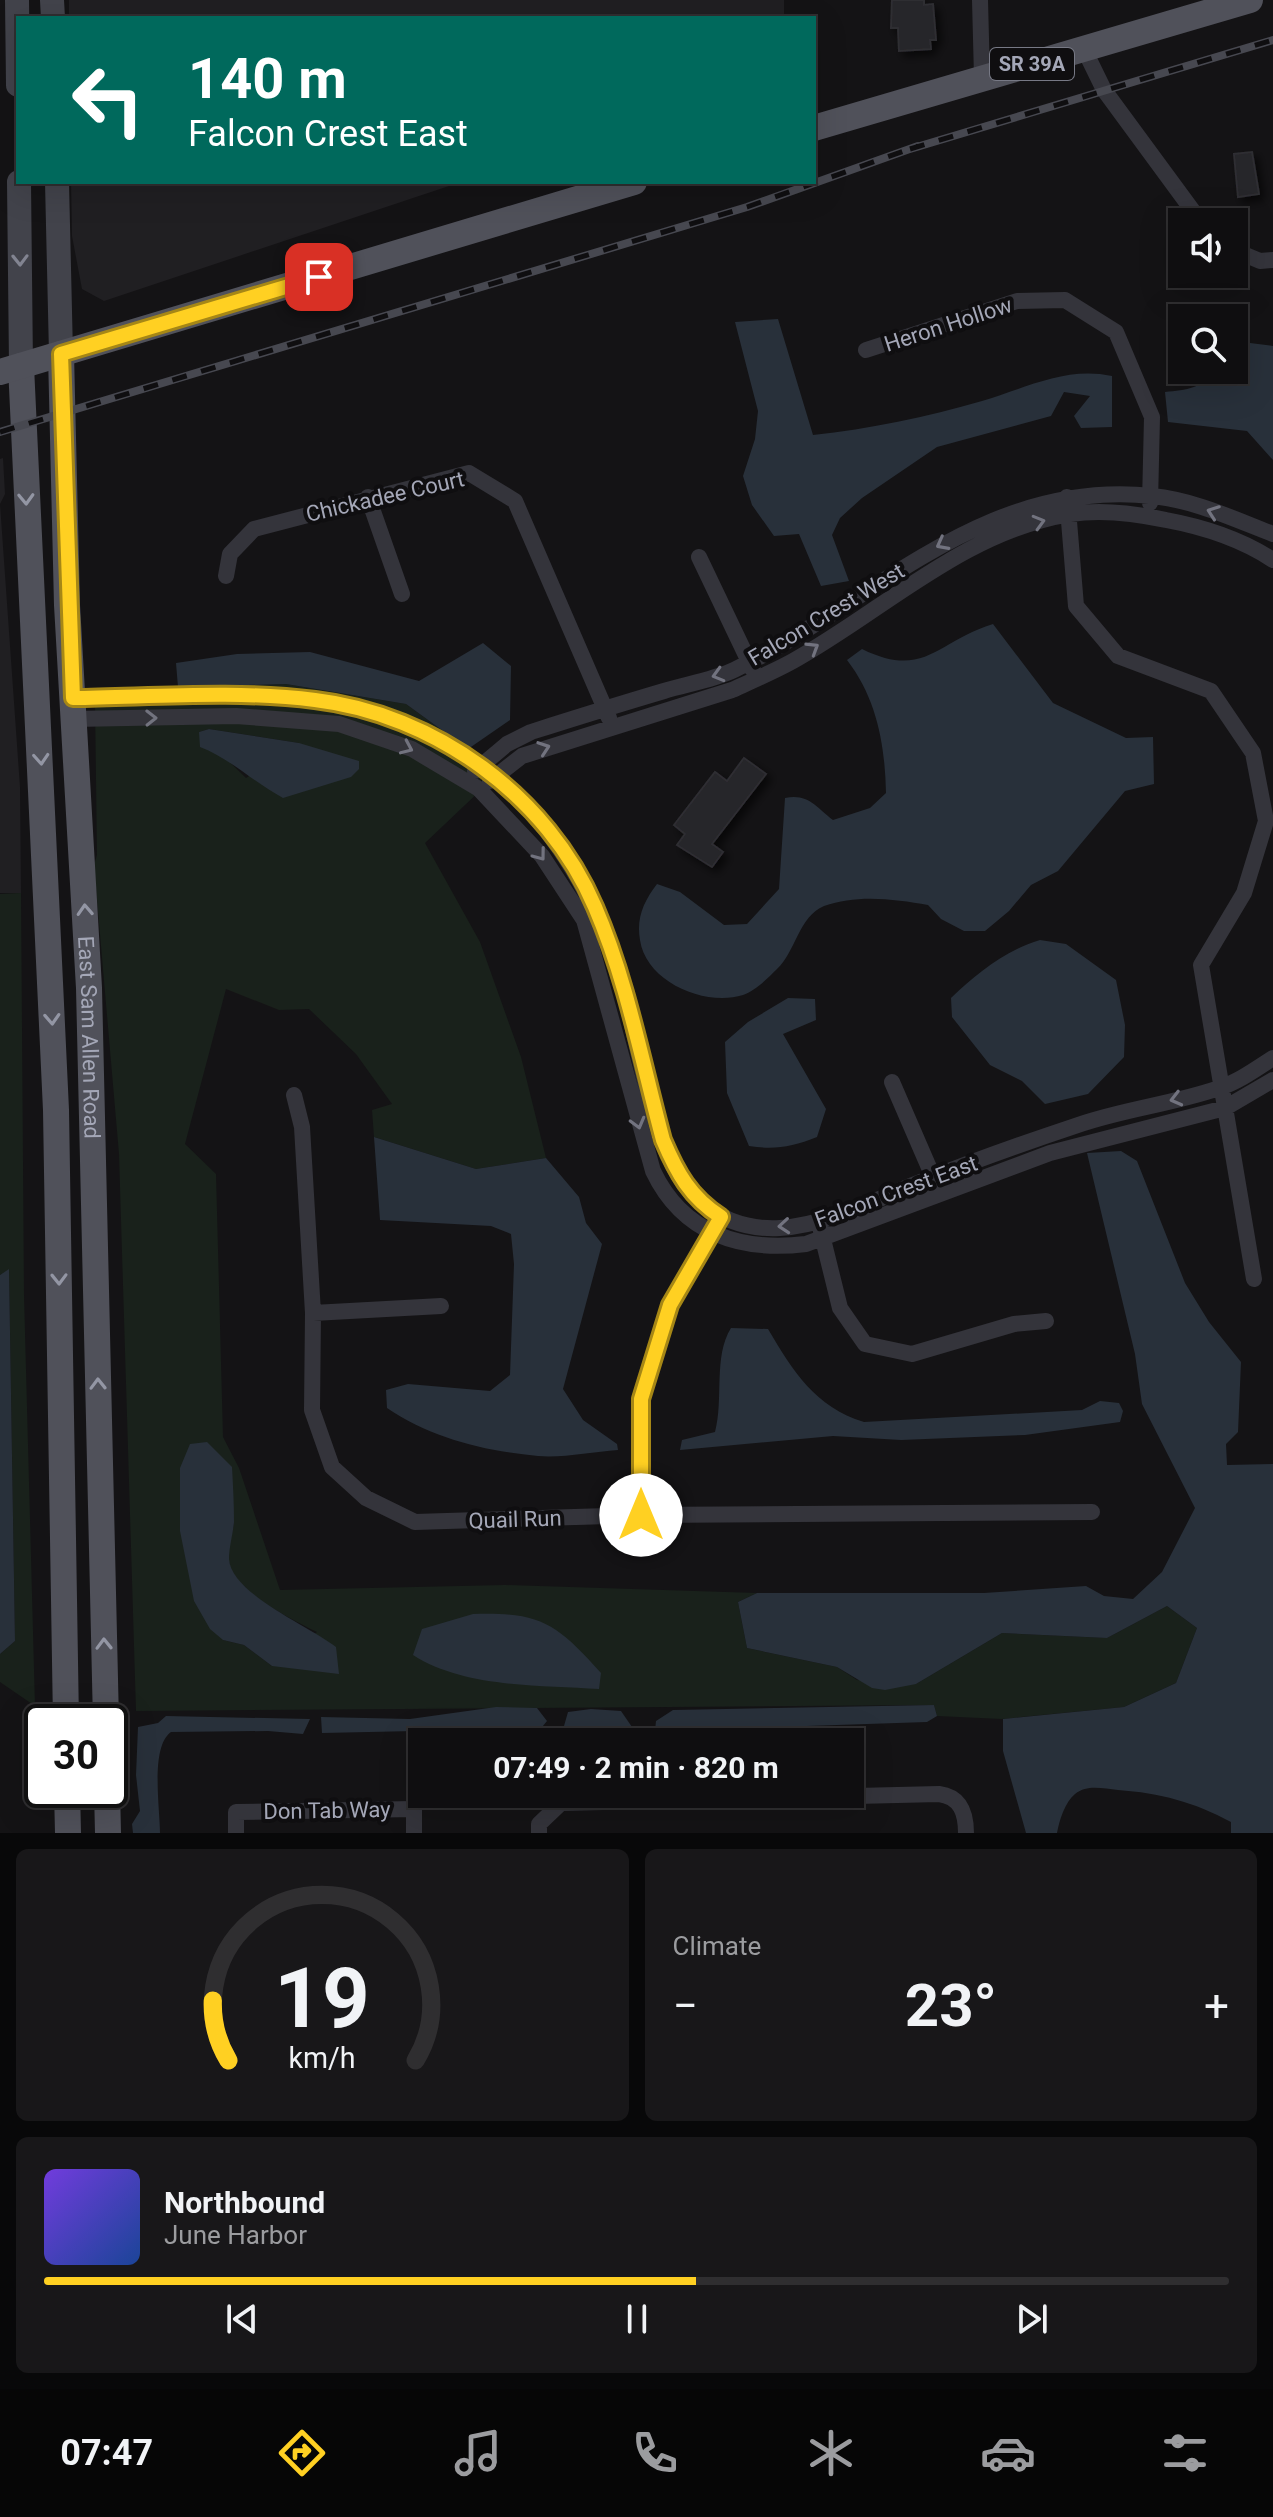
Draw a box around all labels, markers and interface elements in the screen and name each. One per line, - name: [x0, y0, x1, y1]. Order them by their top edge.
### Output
- text: 140 m: [188, 46, 347, 112]
- icon: left: [56, 48, 160, 152]
- road number: SR 39A: [990, 48, 1074, 80]
- text: Falcon Crest East: [188, 113, 468, 155]
- map controls: [1168, 208, 1248, 384]
- button: sound: [1168, 208, 1248, 288]
- pin: [285, 243, 353, 311]
- one-way arrow: [11, 254, 29, 267]
- icon: arrive: [297, 255, 341, 299]
- street label: Heron Hollow: [881, 292, 1016, 357]
- button: search: [1168, 304, 1248, 384]
- street label: Chickadee Court: [303, 466, 467, 527]
- one-way arrow: [18, 493, 35, 506]
- one-way arrow: [1206, 505, 1220, 521]
- one-way arrow: [1032, 515, 1046, 531]
- one-way arrow: [935, 534, 950, 549]
- street label: Falcon Crest West: [744, 558, 909, 671]
- one-way arrow: [805, 643, 819, 658]
- one-way arrow: [712, 666, 726, 682]
- one-way arrow: [145, 709, 158, 727]
- one-way arrow: [398, 738, 413, 754]
- one-way arrow: [537, 741, 551, 757]
- one-way arrow: [32, 753, 49, 766]
- one-way arrow: [531, 846, 545, 861]
- one-way arrow: [77, 903, 94, 916]
- street label: East Sam Allen Road: [73, 935, 104, 1139]
- one-way arrow: [43, 1013, 60, 1026]
- one-way arrow: [1170, 1090, 1184, 1107]
- one-way arrow: [628, 1115, 645, 1129]
- street label: Falcon Crest East: [812, 1150, 981, 1232]
- one-way arrow: [777, 1218, 790, 1235]
- one-way arrow: [50, 1273, 68, 1286]
- one-way arrow: [89, 1377, 107, 1390]
- position arrow: [599, 1473, 683, 1557]
- street label: Quail Run: [468, 1505, 562, 1534]
- one-way arrow: [95, 1637, 113, 1650]
- speed limit sign: 30: [24, 1704, 128, 1808]
- text: 07:49 · 2 min · 820 m: [493, 1750, 779, 1785]
- street label: Don Tab Way: [263, 1797, 391, 1824]
- text: Climate: [673, 1931, 761, 1961]
- text: 19: [275, 1950, 370, 2047]
- text: 23°: [905, 1970, 997, 2041]
- text: −: [673, 1980, 698, 2032]
- text: +: [1204, 1980, 1229, 2032]
- text: km/h: [289, 2041, 356, 2075]
- text: Northbound: [164, 2185, 325, 2220]
- text: June Harbor: [164, 2220, 307, 2250]
- icon: previous: [220, 2297, 264, 2341]
- icon: pause: [615, 2297, 659, 2341]
- icon: next: [1010, 2297, 1054, 2341]
- icon: directions: [274, 2425, 330, 2481]
- icon: music: [450, 2425, 506, 2481]
- icon: phone: [627, 2425, 683, 2481]
- icon: climate: [803, 2425, 859, 2481]
- icon: car: [980, 2425, 1036, 2481]
- icon: filters: [1157, 2425, 1213, 2481]
- text: 07:47: [60, 2432, 153, 2474]

